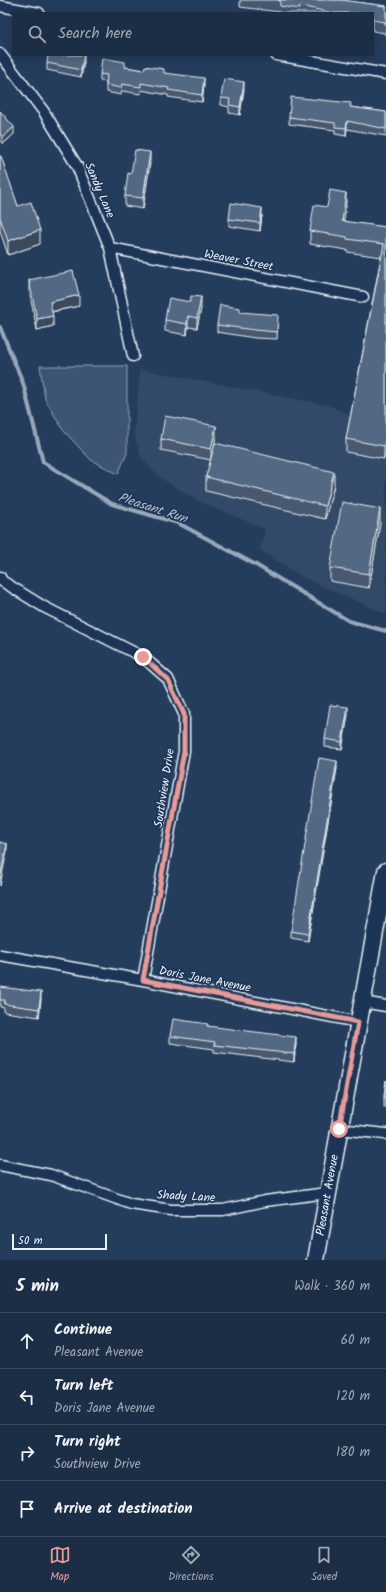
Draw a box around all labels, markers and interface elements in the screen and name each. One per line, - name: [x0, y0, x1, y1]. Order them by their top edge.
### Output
- search box: [12, 12, 374, 56]
- text: Search here: [58, 22, 132, 46]
- icon: search: [26, 23, 48, 45]
- street label: Sandy Lane: [79, 159, 120, 222]
- street label: Weaver Street: [203, 244, 275, 277]
- water label: Pleasant Run: [115, 487, 191, 530]
- route end: [134, 648, 152, 666]
- street label: Southview Drive: [149, 747, 180, 829]
- street label: Doris Jane Avenue: [157, 961, 253, 998]
- route start: [330, 1120, 348, 1138]
- street label: Pleasant Avenue: [311, 1152, 344, 1237]
- street label: Shady Lane: [156, 1185, 216, 1208]
- scale bar: [12, 1232, 107, 1251]
- text: 50 m: [18, 1232, 43, 1250]
- text: 5 min: [16, 1273, 59, 1300]
- text: Walk · 360 m: [294, 1276, 370, 1297]
- text: Continue: [54, 1318, 112, 1342]
- icon: ahead: [16, 1330, 38, 1352]
- text: 60 m: [341, 1330, 370, 1351]
- text: Pleasant Avenue: [54, 1342, 143, 1363]
- text: Turn left: [54, 1374, 114, 1398]
- icon: left: [16, 1386, 38, 1408]
- text: 120 m: [336, 1386, 370, 1407]
- text: Doris Jane Avenue: [54, 1398, 155, 1419]
- text: Turn right: [54, 1430, 121, 1454]
- icon: right: [16, 1442, 38, 1464]
- text: 180 m: [336, 1442, 370, 1463]
- text: Southview Drive: [54, 1454, 141, 1475]
- text: Arrive at destination: [54, 1497, 193, 1521]
- icon: arrive: [16, 1498, 38, 1520]
- tab: Map: [49, 1544, 71, 1586]
- tab: Directions: [168, 1544, 214, 1586]
- tab: Saved: [311, 1544, 337, 1586]

